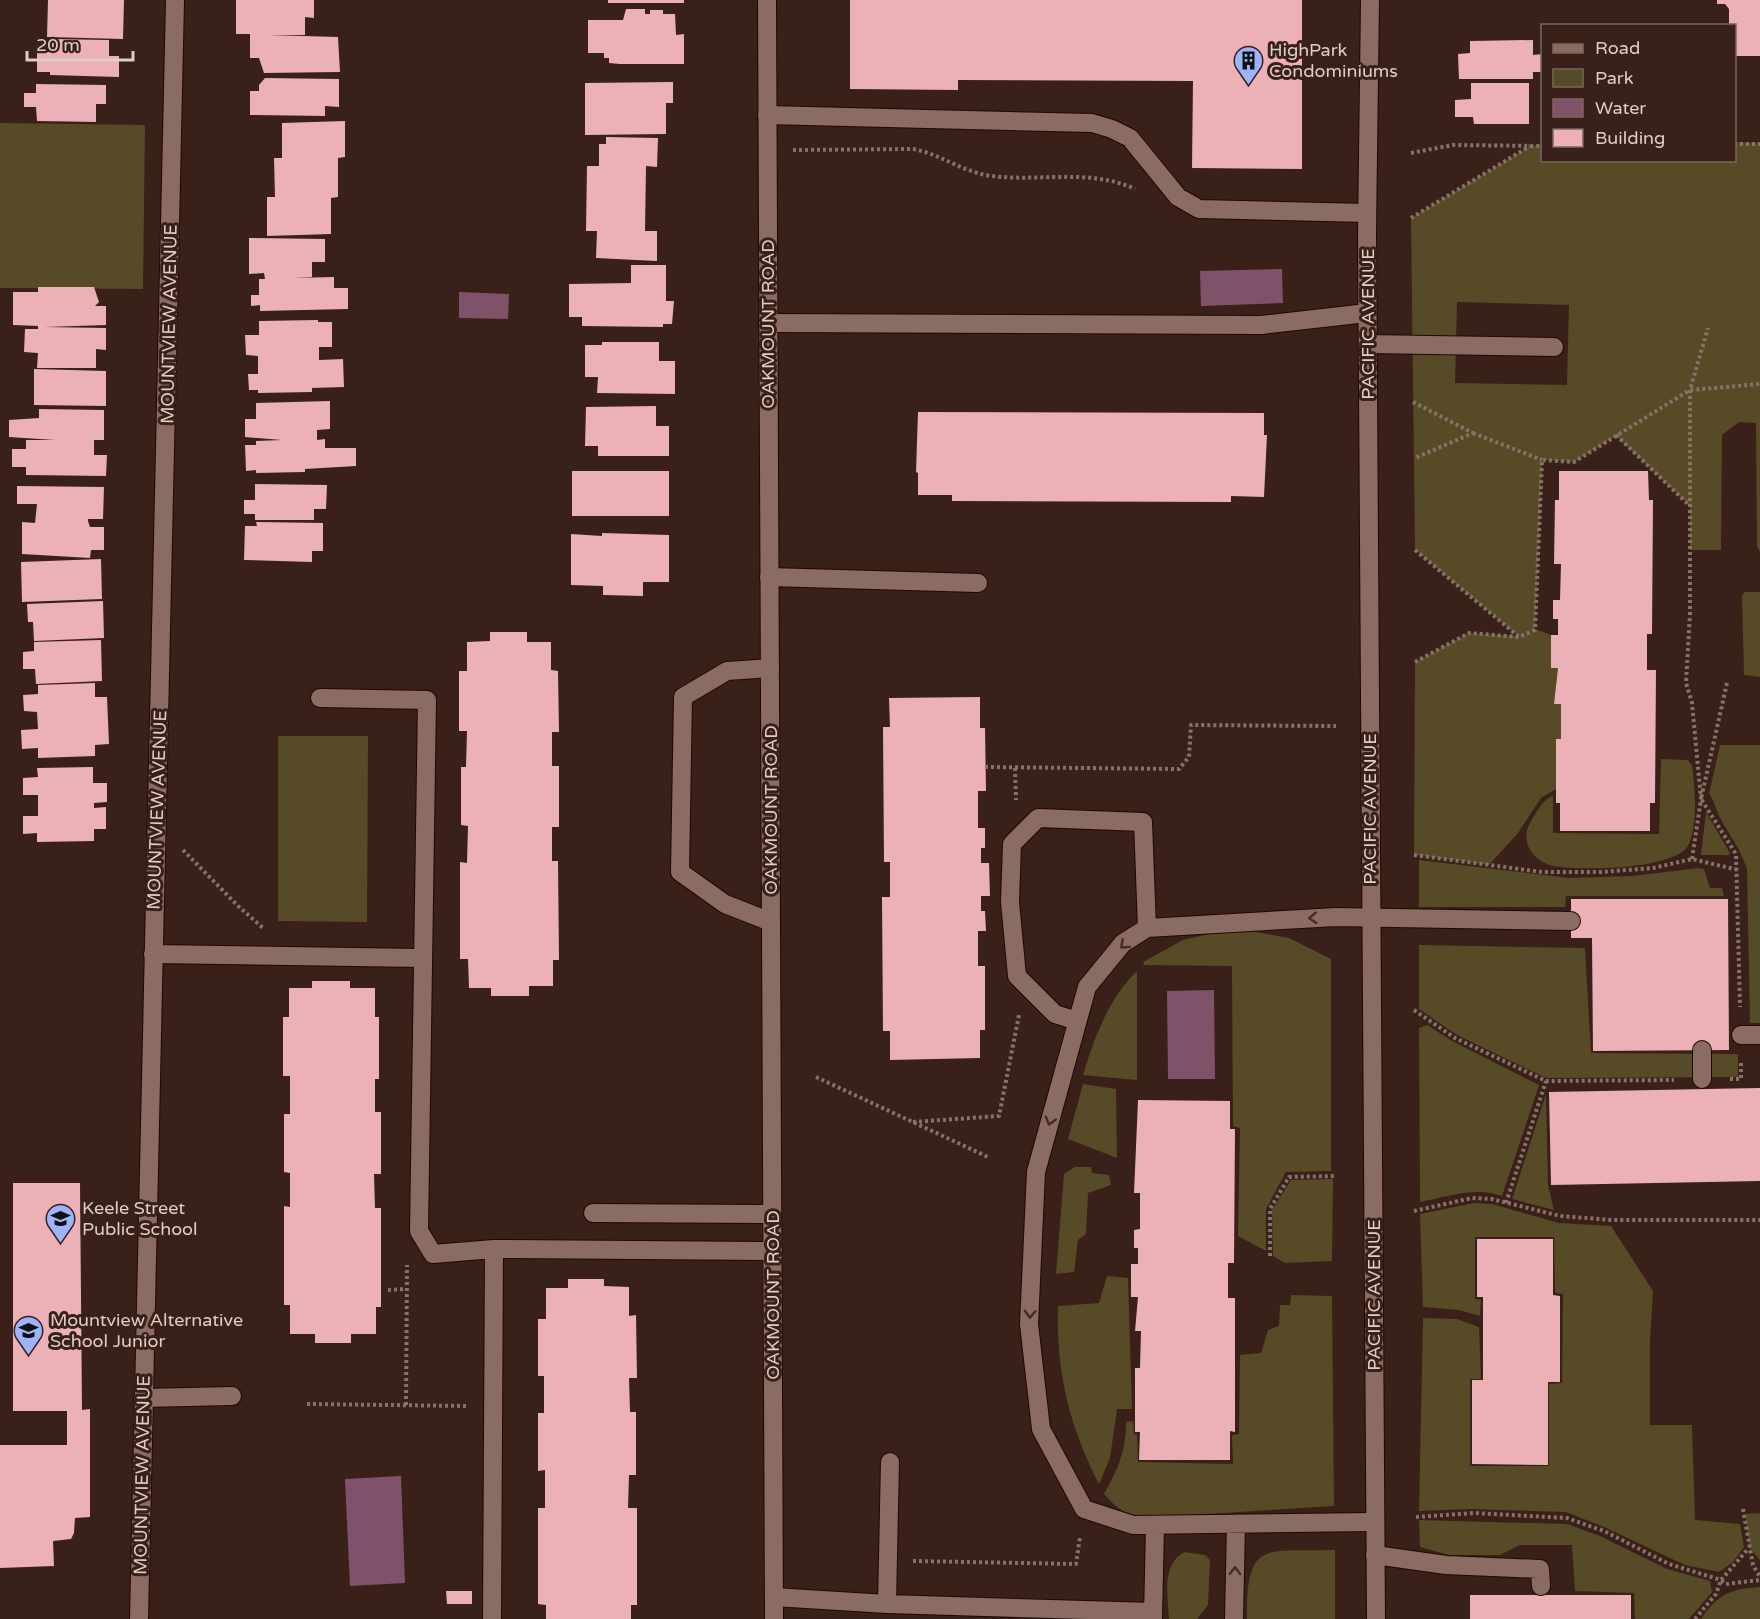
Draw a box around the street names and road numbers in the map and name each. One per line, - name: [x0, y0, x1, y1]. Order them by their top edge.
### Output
- street label: MOUNTVIEW AVENUE: [156, 224, 182, 424]
- street label: OAKMOUNT ROAD: [757, 239, 779, 409]
- street label: PACIFIC AVENUE: [1357, 248, 1379, 400]
- street label: MOUNTVIEW AVENUE: [143, 710, 171, 910]
- street label: OAKMOUNT ROAD: [760, 725, 782, 895]
- street label: PACIFIC AVENUE: [1359, 733, 1381, 885]
- street label: OAKMOUNT ROAD: [762, 1210, 784, 1380]
- street label: PACIFIC AVENUE: [1363, 1219, 1385, 1371]
- street label: MOUNTVIEW AVENUE: [129, 1375, 155, 1575]

